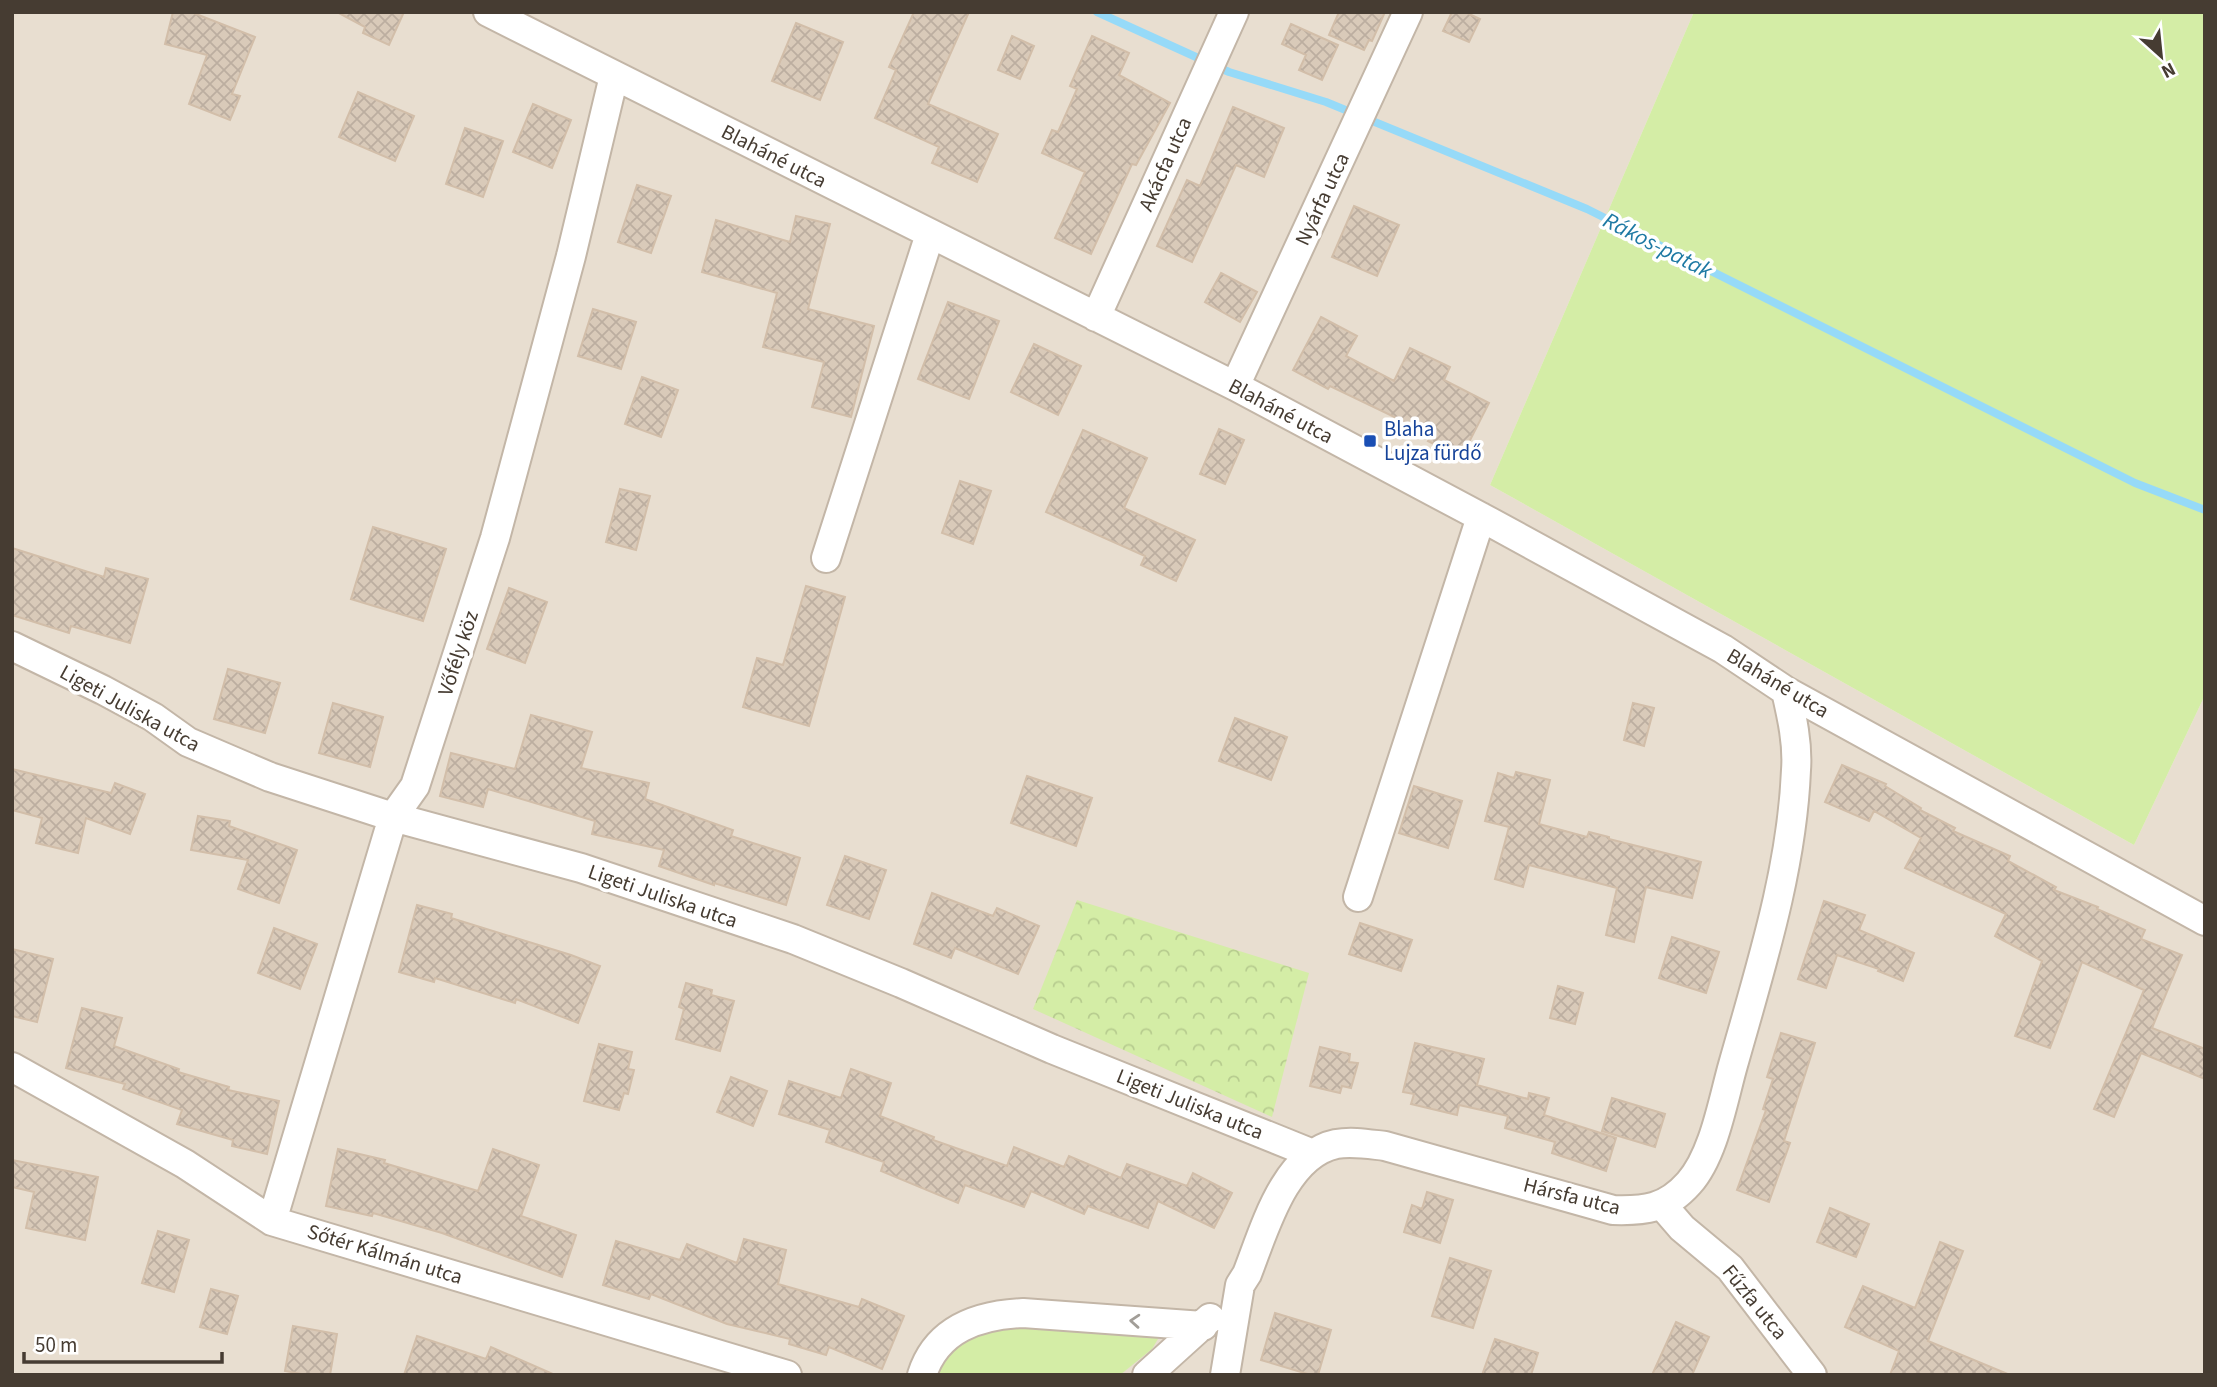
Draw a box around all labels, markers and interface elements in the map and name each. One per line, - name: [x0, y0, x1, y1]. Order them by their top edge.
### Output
- north arrow: [2126, 21, 2196, 91]
- text: N: [2156, 55, 2180, 85]
- street label: Akácfa utca: [1131, 112, 1199, 216]
- street label: Blaháné utca: [716, 117, 832, 195]
- street label: Nyárfa utca: [1287, 148, 1357, 250]
- water label: Rákos-patak: [1597, 204, 1719, 288]
- street label: Blaháné utca: [1223, 371, 1339, 451]
- place label: Blaha Lujza fürdő: [1384, 414, 1482, 468]
- marker: Blaha Lujza fürdő: [1362, 433, 1378, 449]
- street label: Vőfély köz: [430, 607, 486, 699]
- street label: Blaháné utca: [1721, 641, 1835, 725]
- street label: Ligeti Juliska utca: [54, 657, 206, 759]
- street label: Ligeti Juliska utca: [584, 856, 742, 936]
- street label: Ligeti Juliska utca: [1112, 1061, 1268, 1147]
- street label: Hársfa utca: [1520, 1169, 1624, 1223]
- street label: Sőtér Kálmán utca: [304, 1216, 466, 1292]
- street label: Fűzfa utca: [1715, 1258, 1795, 1346]
- one-way arrow: [1129, 1314, 1140, 1329]
- scale bar: [24, 1320, 222, 1364]
- text: 50 m: [35, 1330, 77, 1360]

